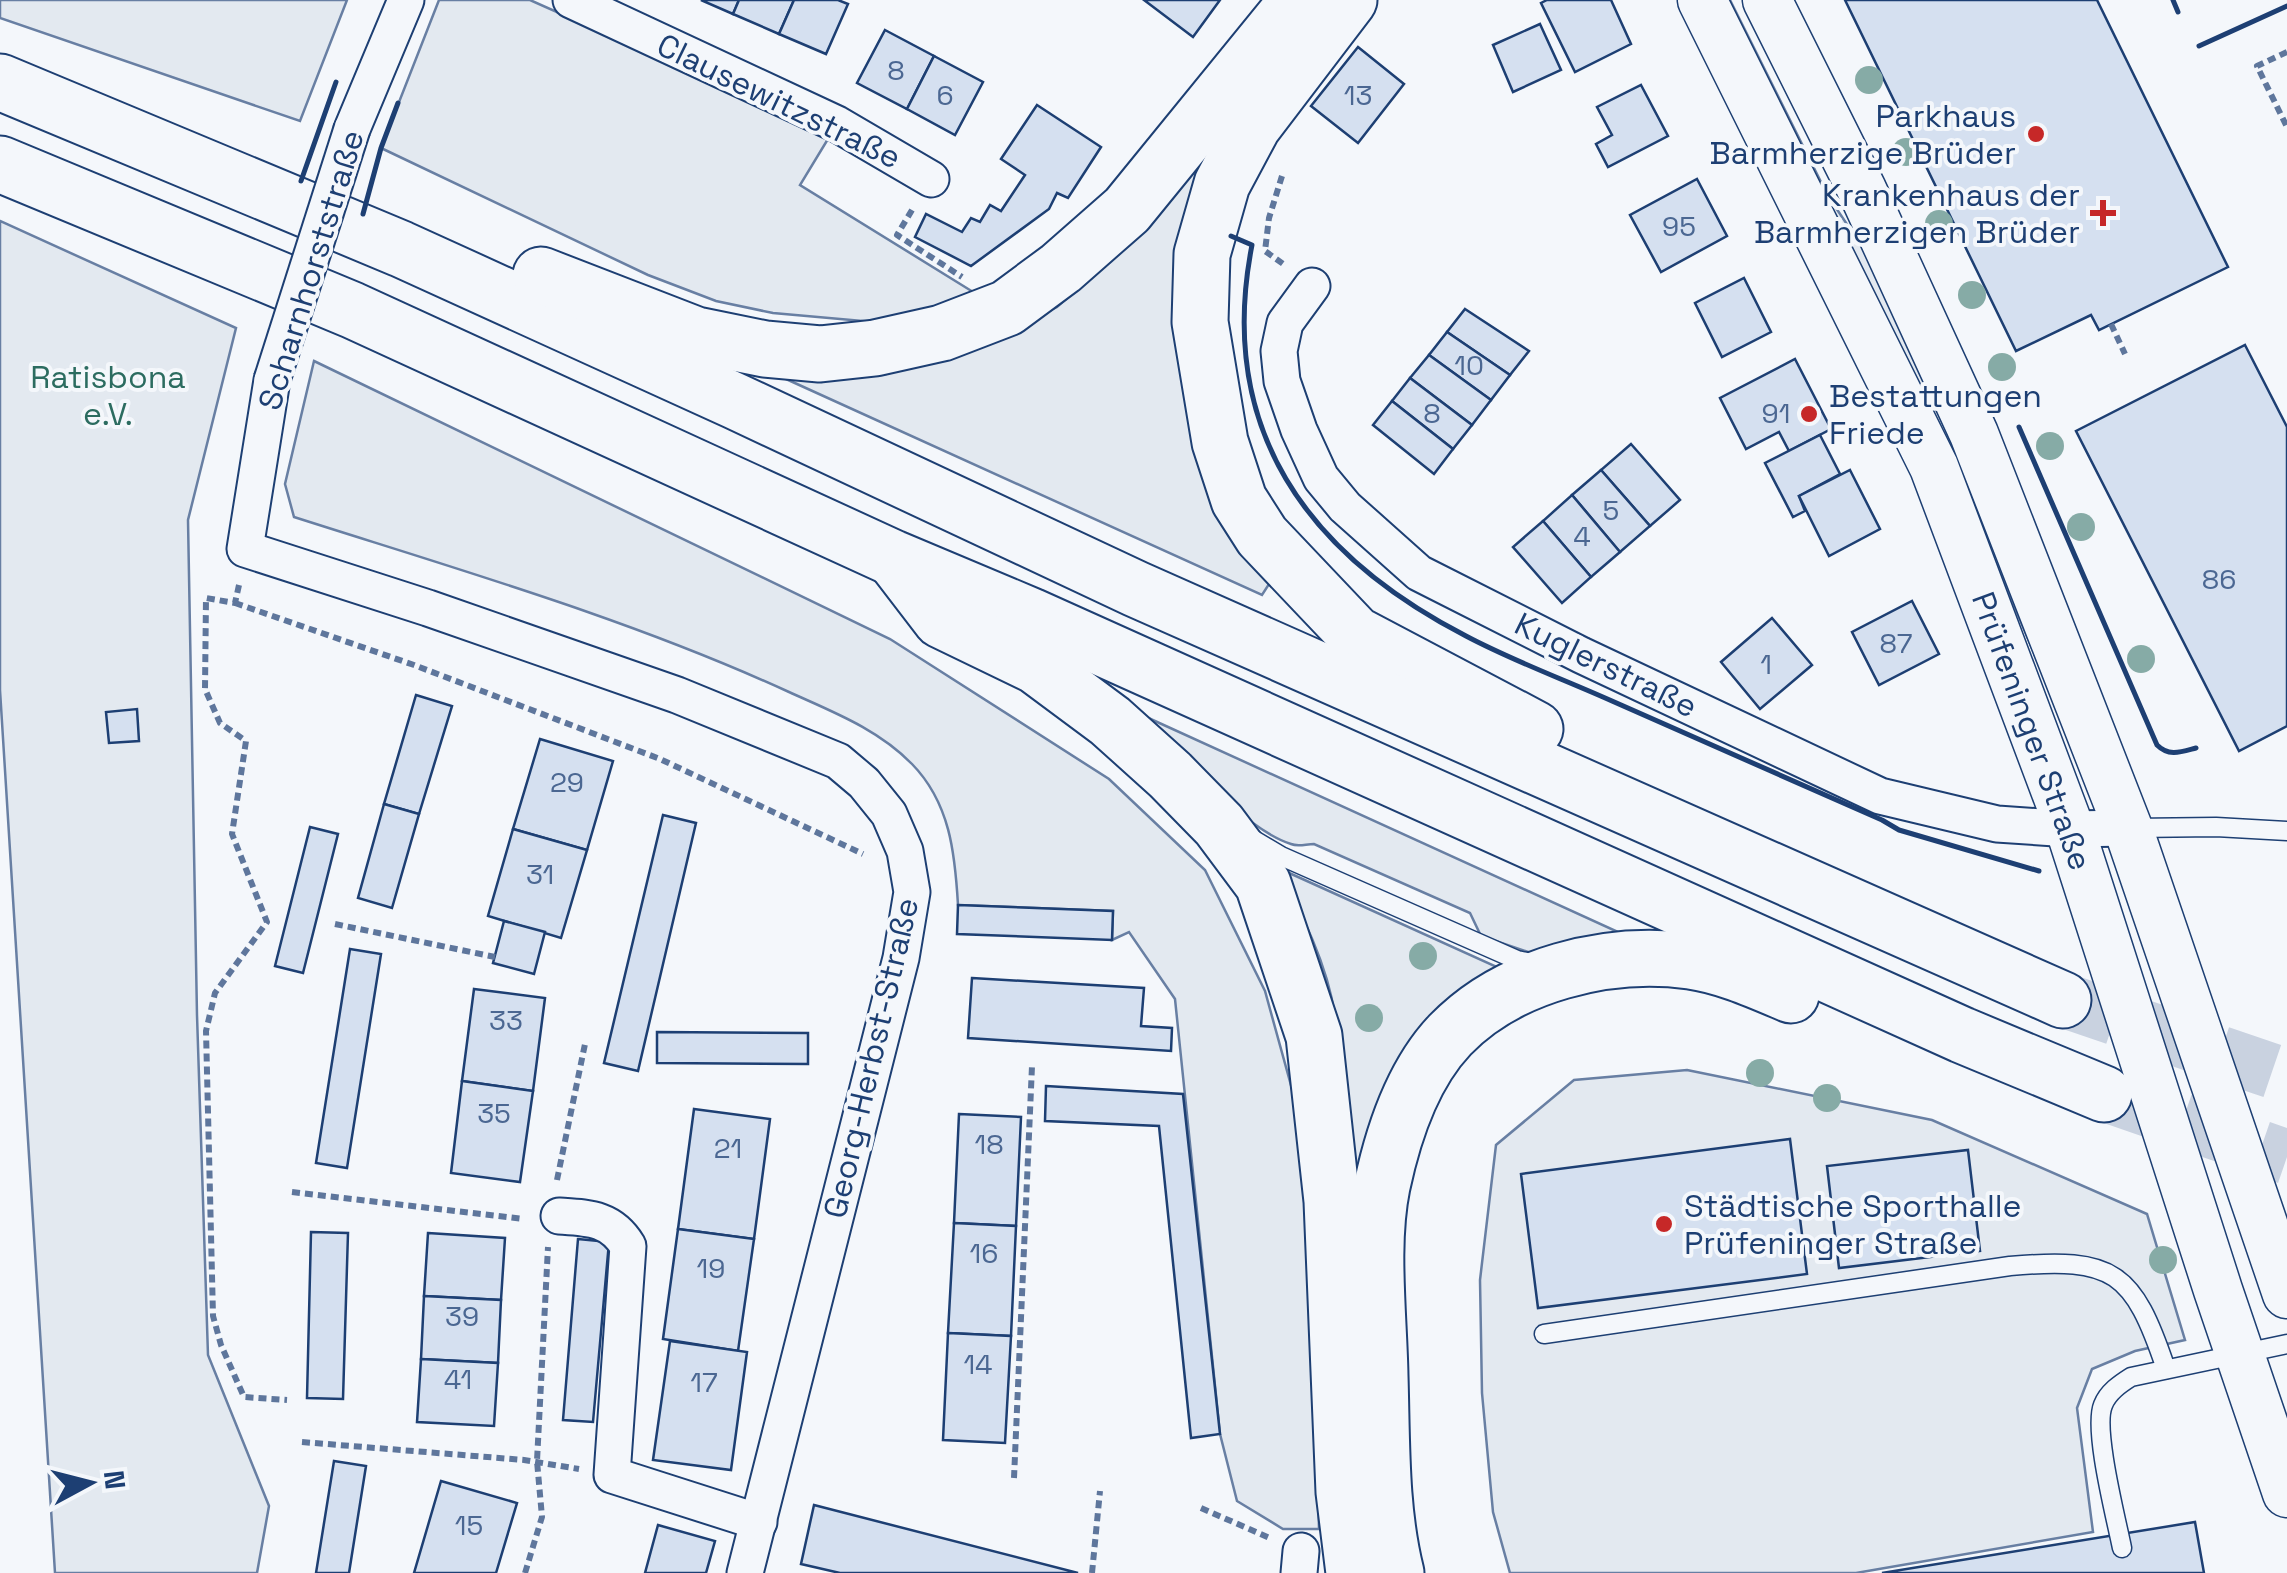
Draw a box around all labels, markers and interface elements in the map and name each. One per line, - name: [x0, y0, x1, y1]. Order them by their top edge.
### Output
- street label: Clausewitzstraße: [650, 25, 908, 177]
- house number: 8: [887, 52, 905, 88]
- house number: 6: [936, 77, 954, 113]
- house number: 13: [1344, 77, 1372, 113]
- place label: Parkhaus Barmherzige Brüder: [1710, 96, 2016, 173]
- marker: Parkhaus Barmherzige Brüder: [2025, 123, 2047, 145]
- street label: Scharnhorststraße: [249, 125, 373, 415]
- place label: Krankenhaus der Barmherzigen Brüder: [1754, 175, 2080, 252]
- marker: Krankenhaus der Barmherzigen Brüder: [2090, 200, 2116, 226]
- house number: 95: [1662, 208, 1696, 244]
- house number: 10: [1454, 347, 1484, 383]
- park label: Ratisbona e.V.: [30, 357, 186, 434]
- place label: Bestattungen Friede: [1829, 376, 2042, 453]
- house number: 8: [1423, 395, 1441, 431]
- house number: 91: [1762, 395, 1790, 431]
- marker: Bestattungen Friede: [1798, 403, 1820, 425]
- house number: 5: [1603, 492, 1619, 528]
- house number: 4: [1573, 518, 1591, 554]
- house number: 86: [2202, 561, 2236, 597]
- street label: Prüfeninger Straße: [1963, 586, 2101, 876]
- street label: Kuglerstraße: [1508, 604, 1704, 726]
- house number: 87: [1880, 625, 1912, 661]
- house number: 1: [1760, 646, 1772, 682]
- house number: 29: [550, 764, 584, 800]
- house number: 31: [526, 856, 554, 892]
- street label: Georg-Herbst-Straße: [815, 894, 927, 1222]
- house number: 33: [489, 1002, 523, 1038]
- house number: 35: [477, 1095, 511, 1131]
- house number: 18: [974, 1126, 1004, 1162]
- house number: 21: [714, 1130, 742, 1166]
- place label: Städtische Sporthalle Prüfeninger Straße: [1684, 1186, 2022, 1263]
- marker: Städtische Sporthalle Prüfeninger Straße: [1653, 1213, 1675, 1235]
- house number: 16: [970, 1235, 998, 1271]
- house number: 19: [697, 1250, 725, 1286]
- house number: 39: [445, 1298, 479, 1334]
- house number: 14: [963, 1346, 993, 1382]
- house number: 41: [444, 1361, 472, 1397]
- house number: 17: [690, 1364, 718, 1400]
- north arrow: [40, 1433, 140, 1533]
- text: N: [96, 1468, 134, 1491]
- house number: 15: [455, 1507, 483, 1543]

